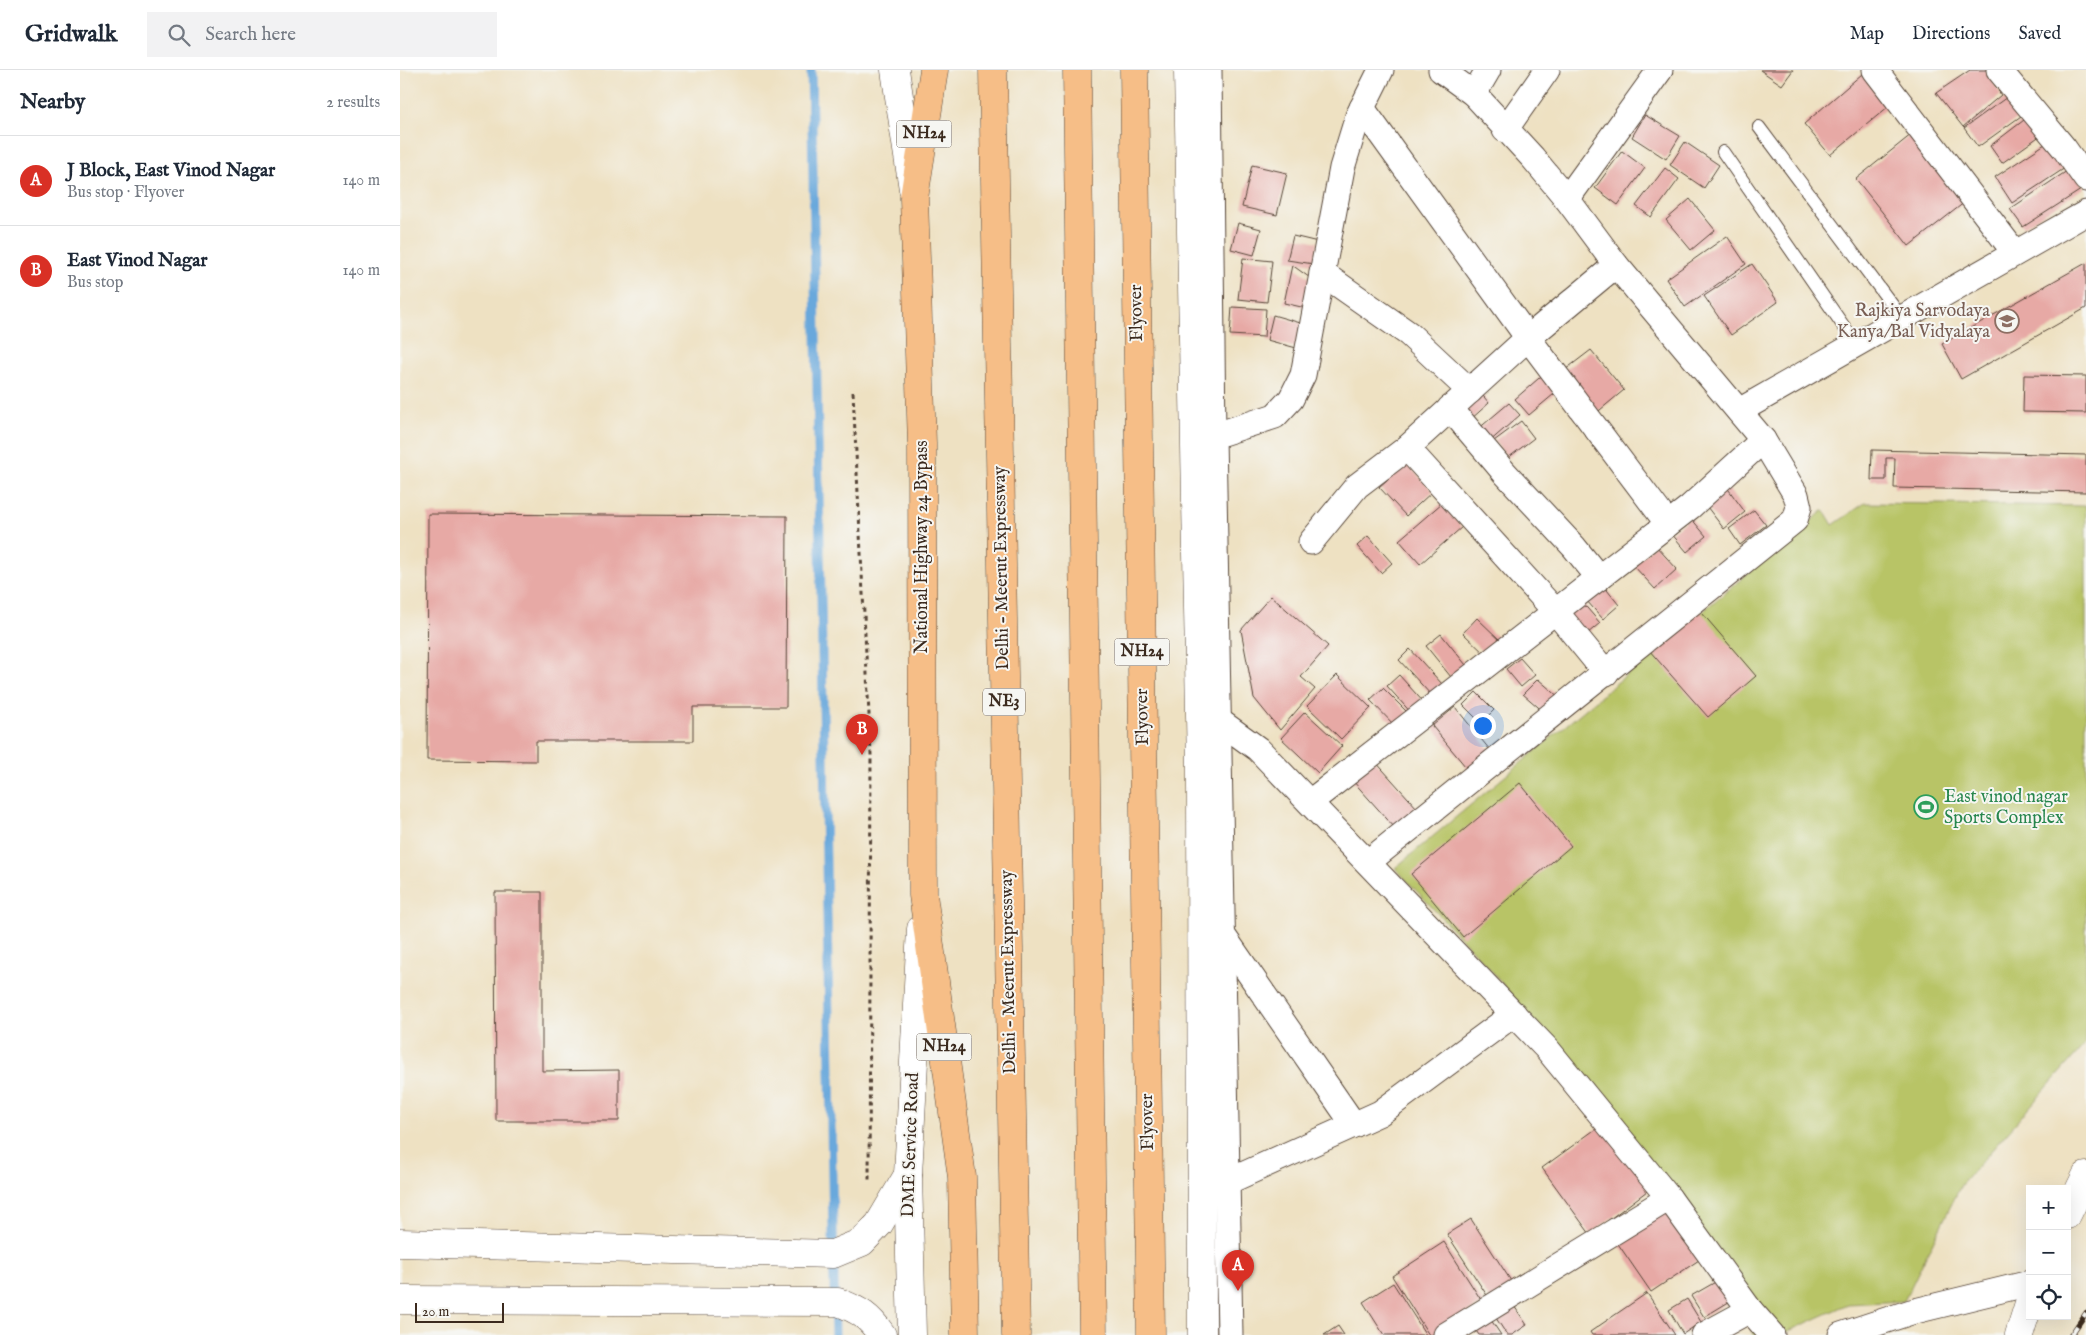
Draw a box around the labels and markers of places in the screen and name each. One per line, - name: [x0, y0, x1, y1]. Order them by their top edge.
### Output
- place label: Rajkiya Sarvodaya Kanya/Bal Vidyalaya: [1837, 300, 1990, 344]
- school or university icon: Rajkiya Sarvodaya Kanya/Bal Vidyalaya: [1994, 308, 2020, 334]
- pin: B: [846, 714, 878, 755]
- place label: East vinod nagar Sports Complex: [1944, 786, 2068, 830]
- sports icon: East vinod nagar Sports Complex: [1913, 794, 1939, 820]
- pin: A: [1222, 1250, 1254, 1291]

